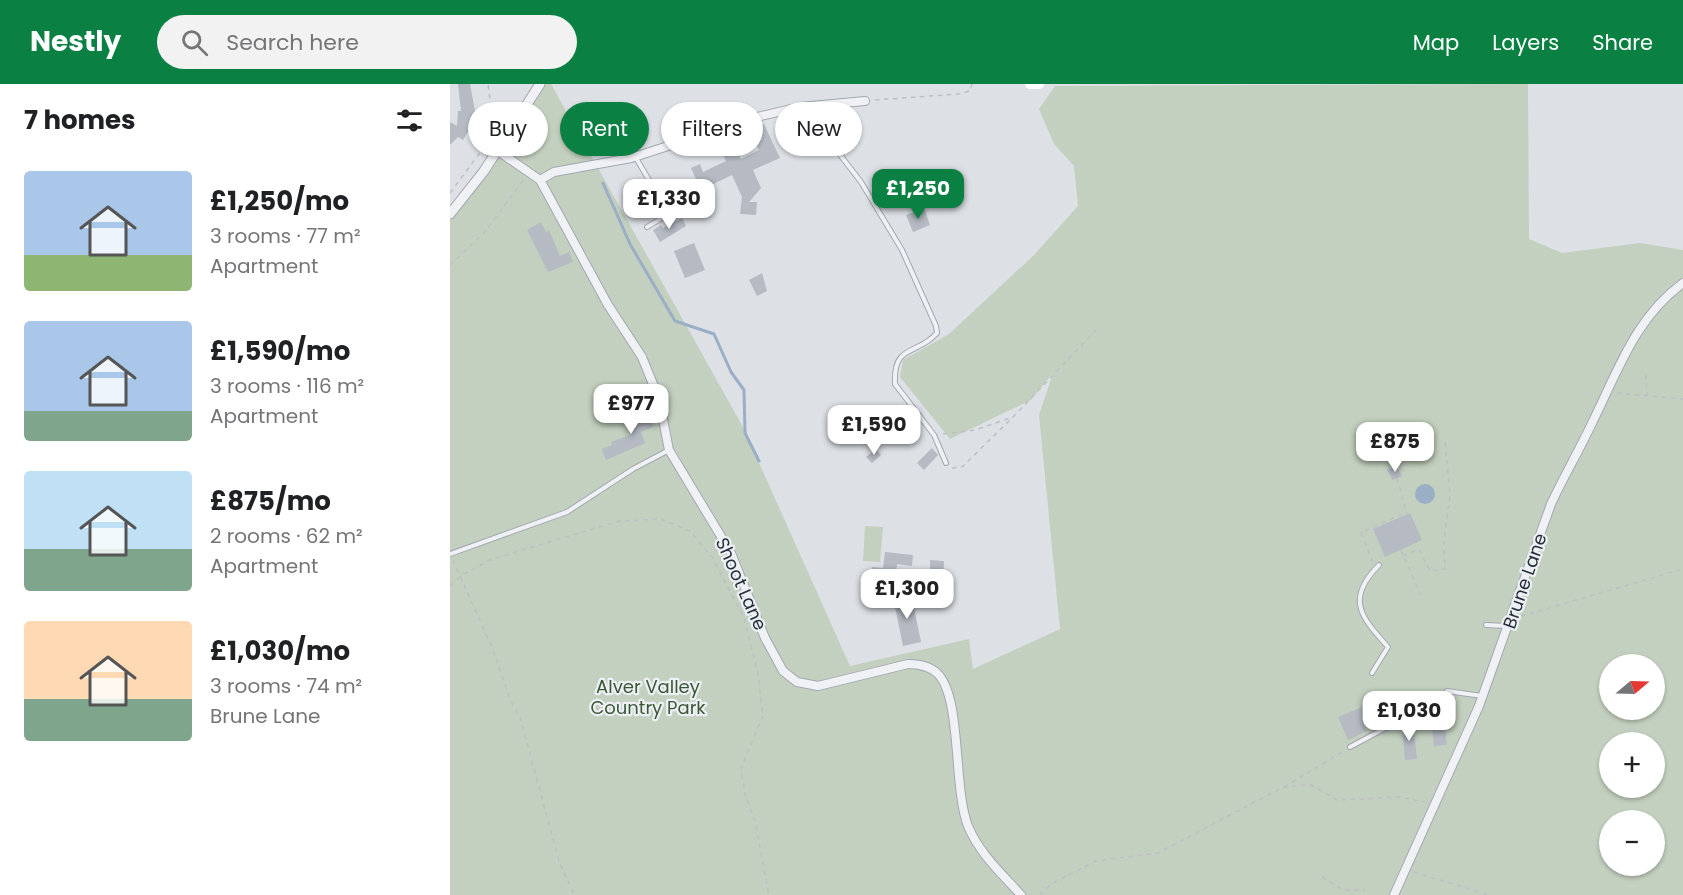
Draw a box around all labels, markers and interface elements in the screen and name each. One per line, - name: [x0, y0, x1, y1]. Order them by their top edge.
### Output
- search box: [157, 15, 577, 69]
- text: Nestly: [30, 22, 121, 61]
- icon: search: [178, 26, 211, 59]
- text: Search here: [226, 27, 359, 58]
- text: Map: [1413, 28, 1459, 57]
- text: Layers: [1492, 28, 1559, 57]
- text: Share: [1592, 28, 1653, 57]
- text: 7 homes: [24, 102, 136, 138]
- chip: Buy: [468, 102, 548, 156]
- chip: Rent: [560, 102, 649, 156]
- chip: Filters: [661, 102, 763, 156]
- chip: New: [775, 102, 862, 156]
- icon: filters: [393, 104, 426, 137]
- pin: £1,250: [869, 169, 967, 220]
- text: £1,250: [886, 174, 950, 202]
- pin: £1,330: [620, 179, 718, 230]
- text: £1,250/mo: [210, 183, 349, 219]
- text: £1,330: [637, 184, 701, 212]
- icon: home: [72, 195, 144, 267]
- text: 3 rooms · 77 m²: [210, 222, 361, 250]
- text: Apartment: [210, 252, 318, 280]
- text: £1,590/mo: [210, 333, 350, 369]
- icon: home: [72, 345, 144, 417]
- text: 3 rooms · 116 m²: [210, 372, 364, 400]
- pin: £977: [595, 384, 667, 435]
- text: £977: [608, 389, 654, 417]
- text: Apartment: [210, 402, 318, 430]
- pin: £1,590: [825, 405, 923, 456]
- text: £1,590: [842, 410, 906, 438]
- pin: £875: [1359, 422, 1431, 473]
- text: £875: [1370, 427, 1420, 455]
- text: £875/mo: [210, 483, 331, 519]
- icon: home: [72, 495, 144, 567]
- text: 2 rooms · 62 m²: [210, 522, 363, 550]
- street label: Brune Lane: [1497, 530, 1553, 632]
- street label: Shoot Lane: [710, 533, 773, 634]
- text: Apartment: [210, 552, 318, 580]
- pin: £1,300: [858, 569, 956, 620]
- text: £1,300: [875, 574, 939, 602]
- text: £1,030/mo: [210, 633, 350, 669]
- icon: home: [72, 645, 144, 717]
- north arrow: [1599, 654, 1665, 720]
- map controls: [1599, 654, 1665, 876]
- text: 3 rooms · 74 m²: [210, 672, 362, 700]
- park label: Alver Valley Country Park: [590, 674, 706, 720]
- pin: £1,030: [1360, 691, 1458, 742]
- text: £1,030: [1377, 696, 1441, 724]
- text: Brune Lane: [210, 702, 320, 730]
- button: +: [1599, 732, 1665, 798]
- button: −: [1599, 810, 1665, 876]

